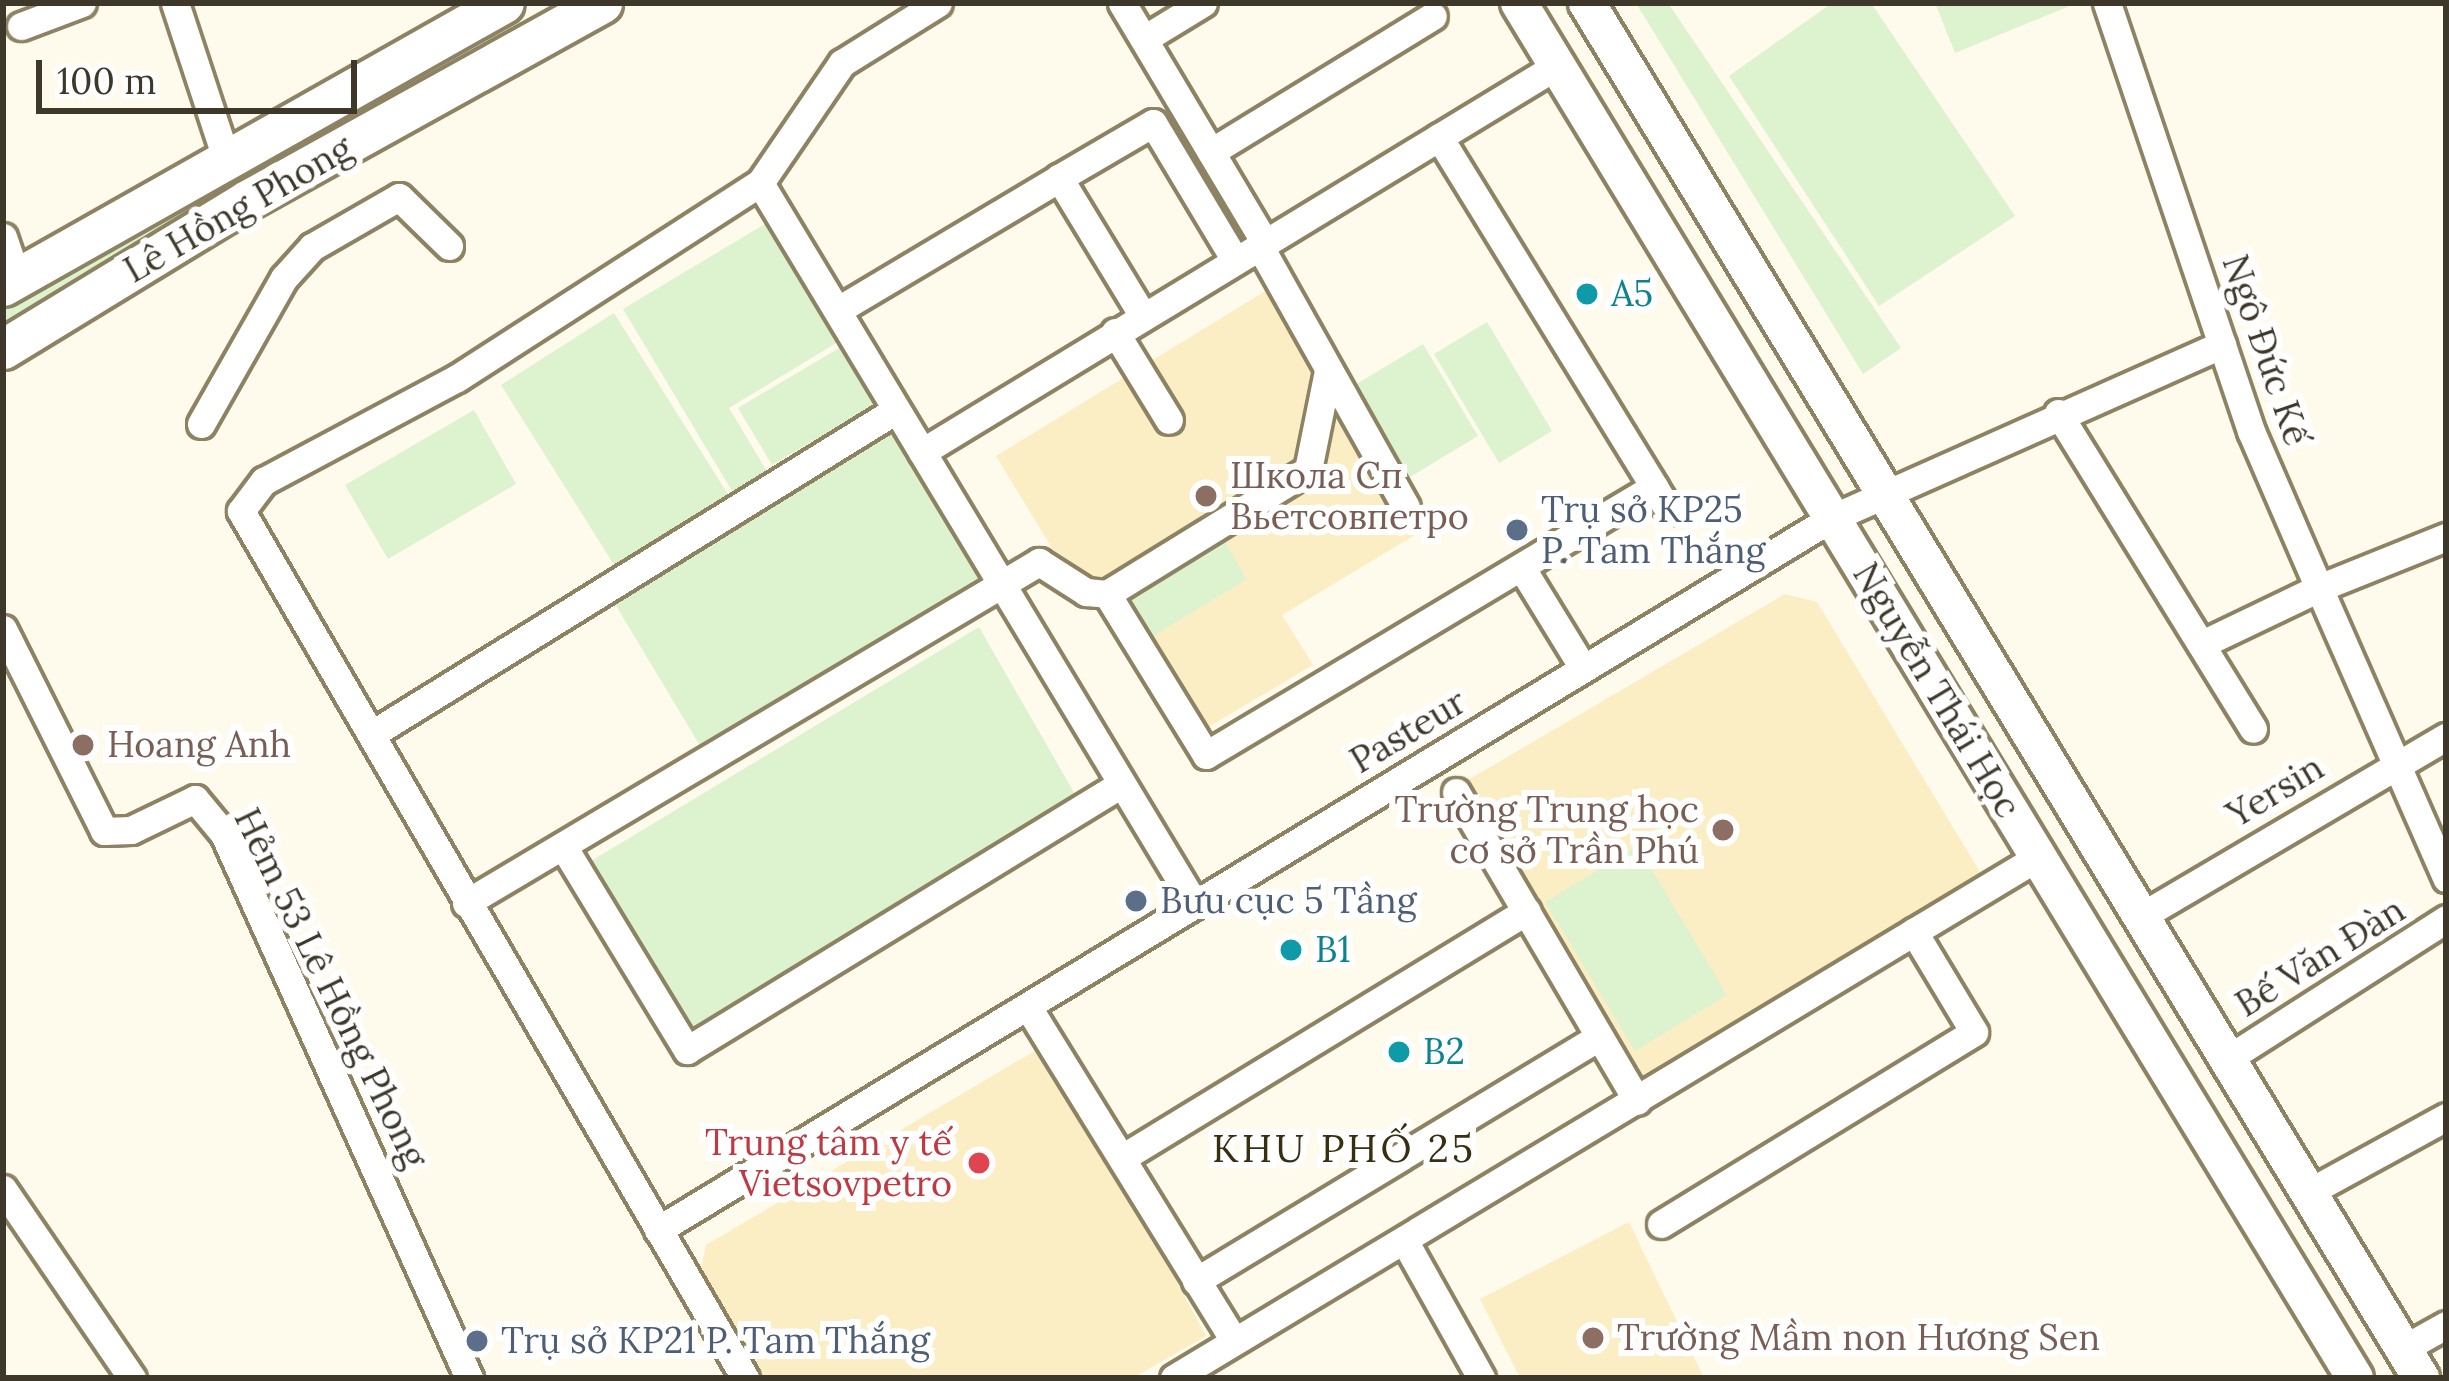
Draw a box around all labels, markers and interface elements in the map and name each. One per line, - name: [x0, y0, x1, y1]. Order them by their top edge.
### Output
- scale bar: [42, 36, 363, 110]
- text: 100 m: [57, 58, 156, 104]
- street label: Lê Hồng Phong: [116, 126, 360, 292]
- street label: Ngô Đức Kế: [2213, 249, 2319, 451]
- place label: A5: [1611, 272, 1653, 316]
- marker: A5: [1574, 281, 1600, 307]
- place label: Школа Сп Вьетсовпетро: [1230, 453, 1469, 538]
- marker: Школа Сп Вьетсовпетро: [1193, 483, 1219, 509]
- place label: Trụ sở KP25 P. Tam Thắng: [1541, 487, 1765, 572]
- marker: Trụ sở KP25 P. Tam Thắng: [1504, 517, 1530, 543]
- street label: Nguyễn Thái Học: [1844, 555, 2030, 825]
- street label: Pasteur: [1342, 680, 1474, 782]
- place label: Hoang Anh: [107, 723, 291, 767]
- marker: Hoang Anh: [70, 732, 96, 758]
- street label: Yersin: [2219, 745, 2331, 837]
- place label: Trường Trung học cơ sở Trần Phú: [1395, 787, 1699, 872]
- street label: Hẻm 53 Lê Hồng Phong: [225, 801, 437, 1175]
- marker: Trường Trung học cơ sở Trần Phú: [1710, 817, 1736, 843]
- place label: Bưu cục 5 Tầng: [1160, 879, 1417, 923]
- marker: Bưu cục 5 Tầng: [1123, 888, 1149, 914]
- street label: Bế Văn Đàn: [2228, 888, 2412, 1026]
- place label: B1: [1315, 928, 1350, 972]
- marker: B1: [1278, 937, 1304, 963]
- place label: B2: [1423, 1030, 1465, 1074]
- marker: B2: [1386, 1039, 1412, 1065]
- place label: Trung tâm y tế Vietsovpetro: [705, 1120, 952, 1205]
- district label: KHU PHỐ 25: [1212, 1125, 1476, 1171]
- marker: Trung tâm y tế Vietsovpetro: [963, 1147, 995, 1179]
- place label: Trường Mầm non Hương Sen: [1617, 1316, 2100, 1360]
- place label: Trụ sở KP21 P. Tam Thắng: [501, 1319, 930, 1363]
- marker: Trường Mầm non Hương Sen: [1580, 1325, 1606, 1351]
- marker: Trụ sở KP21 P. Tam Thắng: [464, 1328, 490, 1354]

